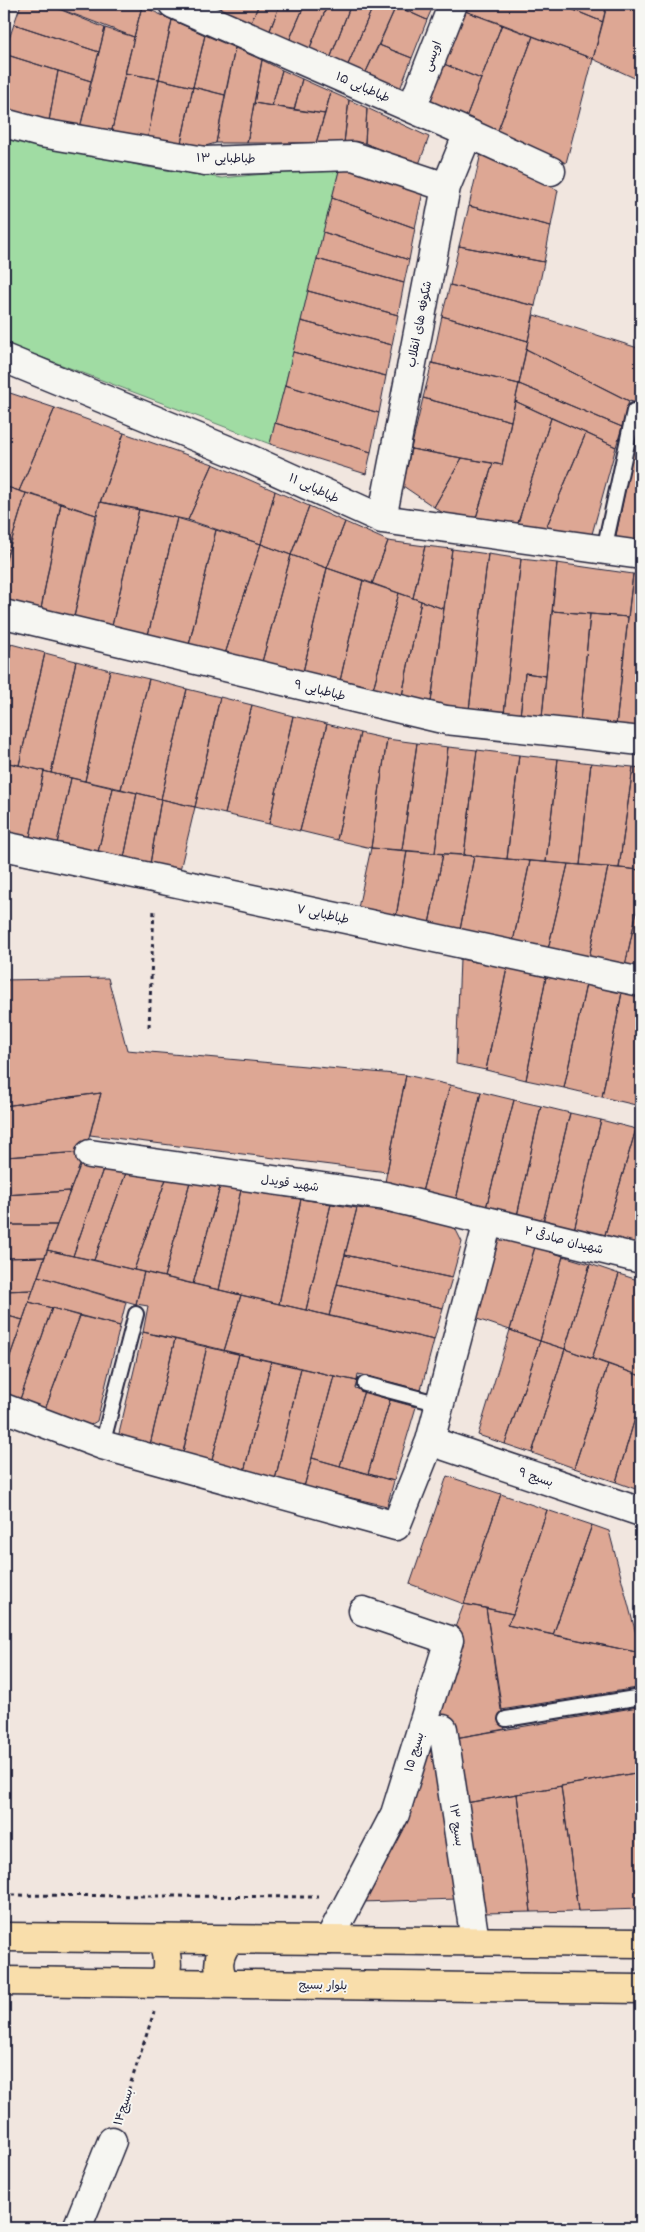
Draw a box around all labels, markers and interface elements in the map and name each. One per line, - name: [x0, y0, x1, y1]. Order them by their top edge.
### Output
- street label: اویسی: [417, 38, 445, 73]
- street label: طباطبایی ۱۵: [333, 66, 393, 106]
- street label: طباطبایی ۱۳: [196, 147, 256, 167]
- street label: شکوفه های انقلاب: [401, 279, 435, 369]
- street label: طباطبایی ۱۱: [286, 468, 343, 507]
- street label: طباطبایی ۹: [293, 674, 348, 704]
- street label: طباطبایی ۷: [295, 899, 351, 927]
- street label: شهید قویدل: [260, 1169, 320, 1195]
- street label: شهیدان صادقی ۲: [523, 1220, 606, 1258]
- street label: بسیج ۹: [516, 1462, 556, 1491]
- street label: بسیج ۱۵: [398, 1729, 429, 1774]
- street label: بسیج ۱۳: [445, 1802, 470, 1847]
- street label: بلوار بسیج: [299, 1975, 347, 1994]
- street label: بسیج۱۴: [108, 2086, 137, 2128]

